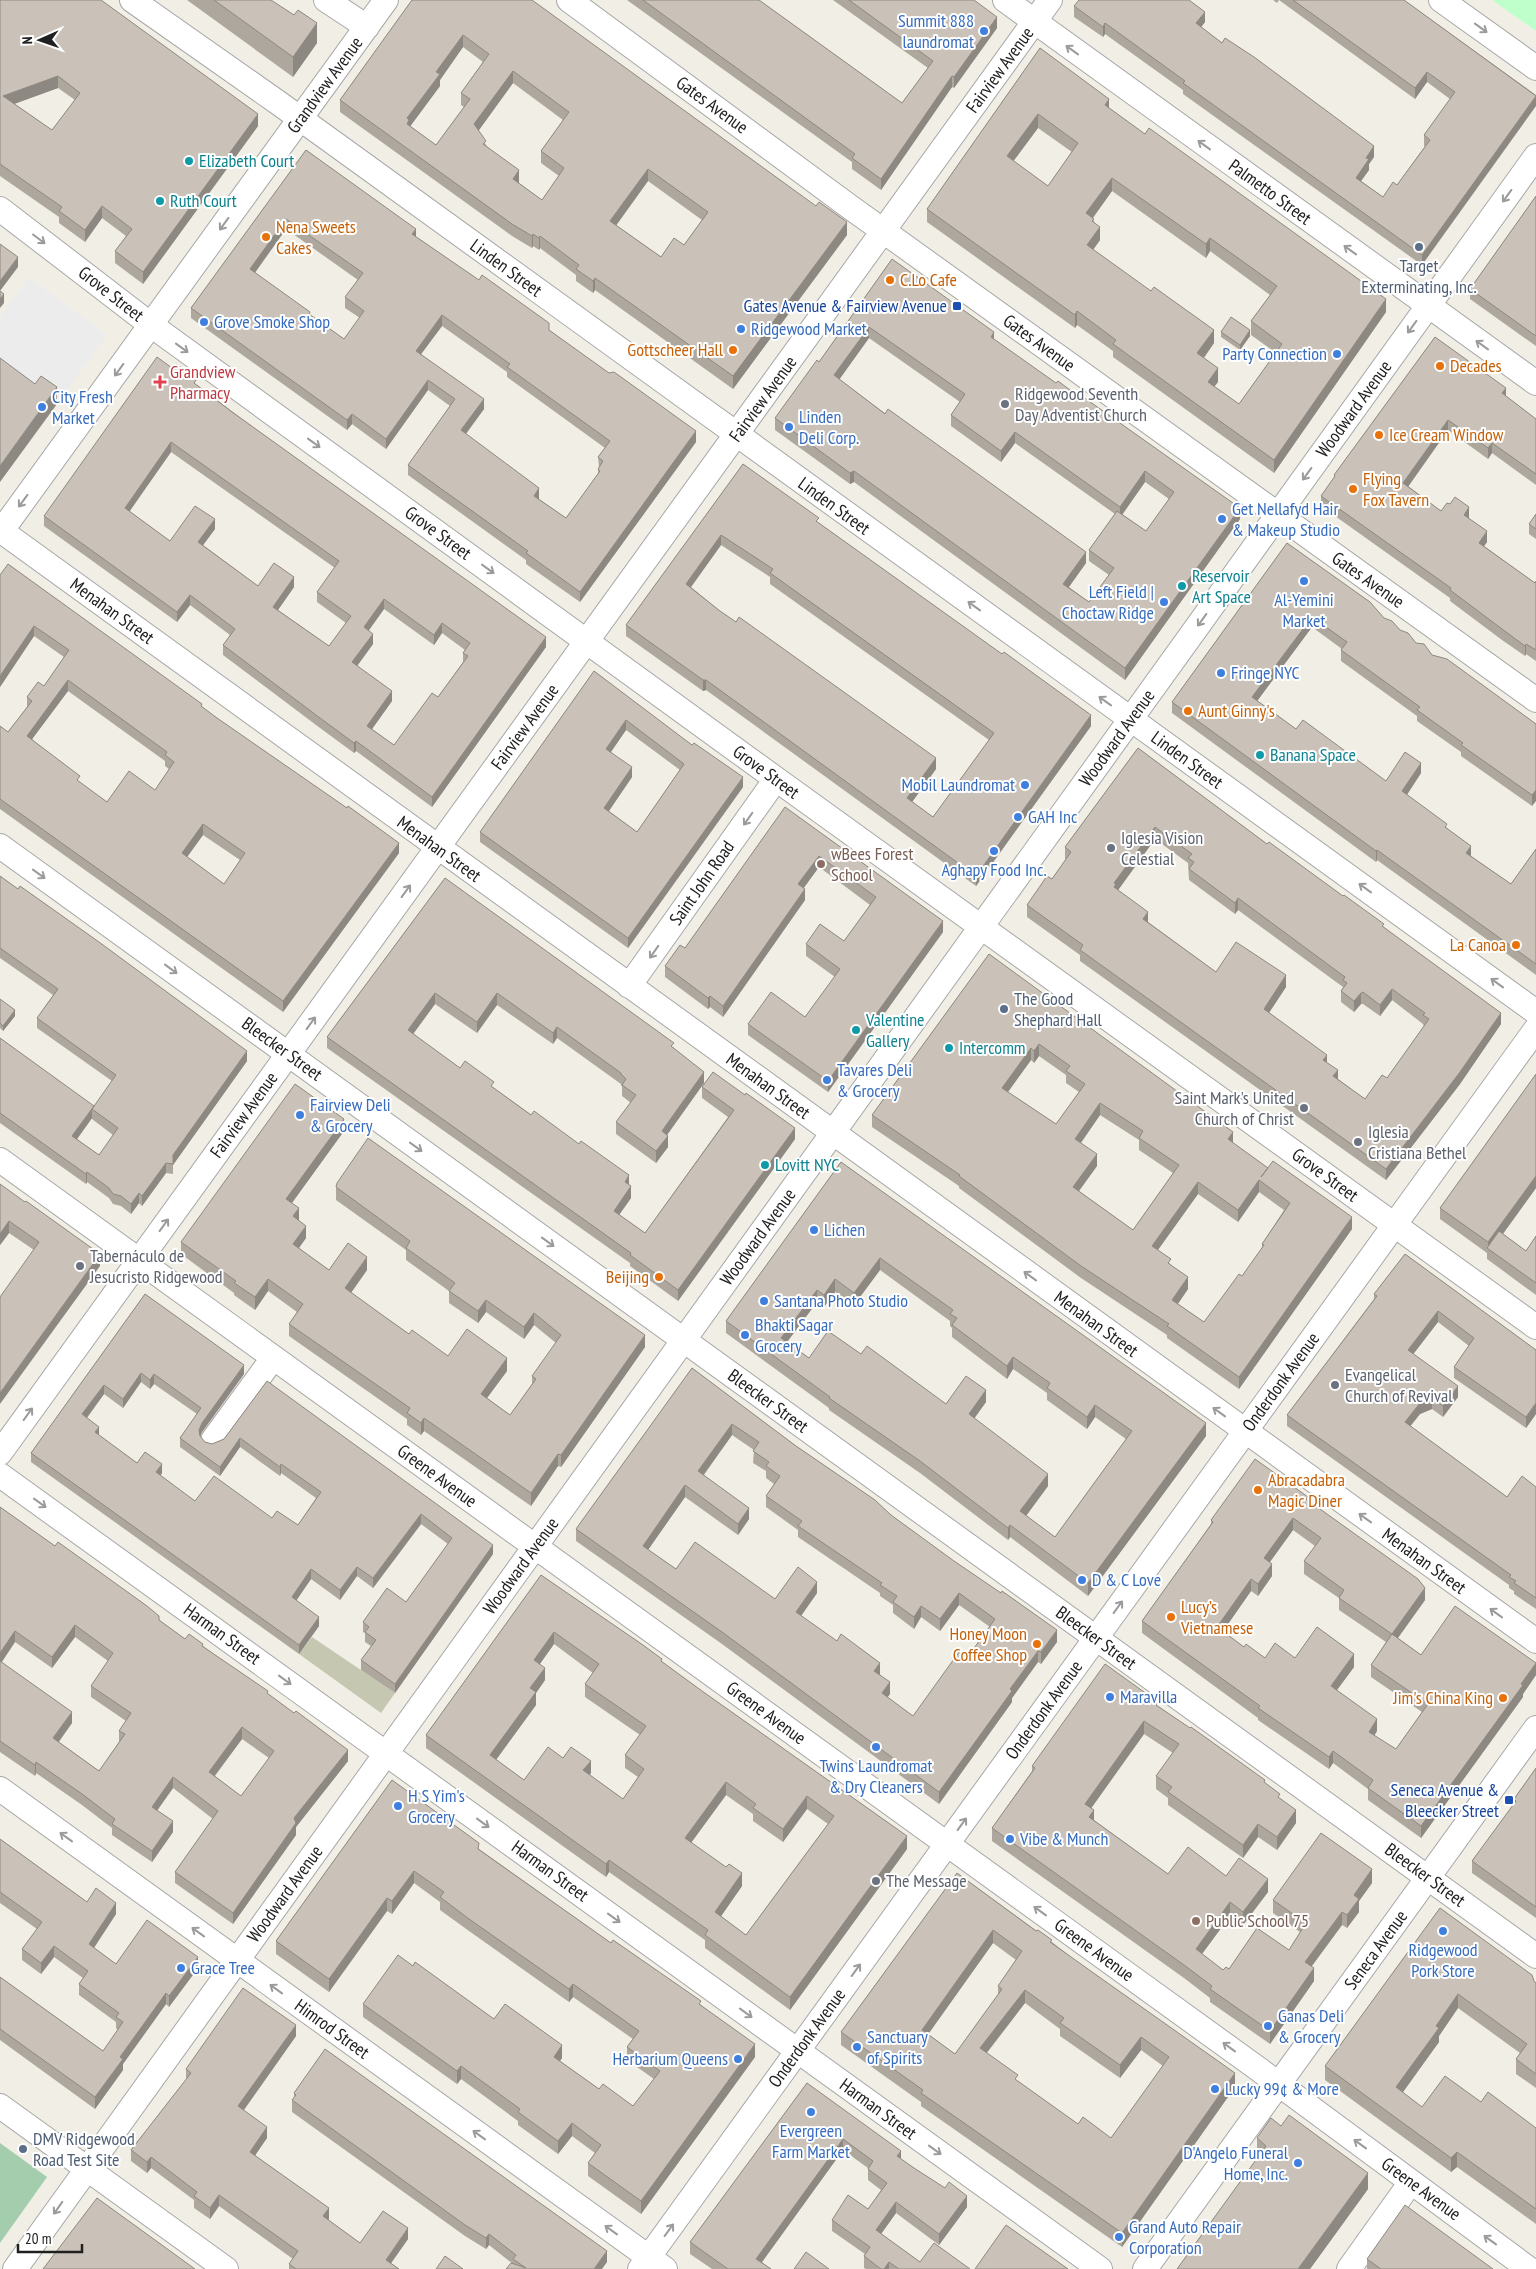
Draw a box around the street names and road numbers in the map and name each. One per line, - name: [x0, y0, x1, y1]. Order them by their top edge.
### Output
- street label: Fairview Avenue: [961, 22, 1039, 117]
- street label: Grandview Avenue: [282, 32, 367, 138]
- street label: Gates Avenue: [672, 71, 753, 138]
- street label: Palmetto Street: [1224, 154, 1316, 229]
- street label: Linden Street: [466, 234, 547, 301]
- street label: Grove Street: [74, 261, 149, 326]
- street label: Gates Avenue: [999, 309, 1080, 376]
- street label: Fairview Avenue: [724, 351, 802, 446]
- street label: Woodward Avenue: [1311, 356, 1396, 462]
- street label: Linden Street: [794, 472, 875, 539]
- street label: Grove Street: [400, 501, 476, 565]
- street label: Gates Avenue: [1328, 546, 1409, 613]
- street label: Menahan Street: [66, 572, 159, 649]
- street label: Fairview Avenue: [486, 679, 564, 774]
- street label: Woodward Avenue: [1074, 685, 1159, 791]
- street label: Linden Street: [1147, 726, 1228, 793]
- street label: Grove Street: [728, 740, 804, 804]
- street label: Menahan Street: [393, 810, 486, 887]
- street label: Saint John Road: [664, 836, 739, 929]
- street label: Bleecker Street: [238, 1012, 327, 1086]
- street label: Menahan Street: [722, 1047, 815, 1124]
- street label: Fairview Avenue: [205, 1067, 283, 1162]
- street label: Grove Street: [1287, 1143, 1363, 1207]
- street label: Woodward Avenue: [715, 1184, 800, 1290]
- street label: Menahan Street: [1050, 1285, 1143, 1362]
- street label: Onderdonk Avenue: [1237, 1328, 1324, 1436]
- street label: Bleecker Street: [724, 1364, 813, 1438]
- street label: Greene Avenue: [393, 1439, 482, 1512]
- street label: Woodward Avenue: [478, 1513, 563, 1619]
- street label: Menahan Street: [1378, 1522, 1471, 1599]
- street label: Harman Street: [179, 1598, 265, 1669]
- street label: Bleecker Street: [1052, 1601, 1141, 1675]
- street label: Onderdonk Avenue: [1000, 1656, 1087, 1764]
- street label: Greene Avenue: [722, 1676, 811, 1749]
- street label: Harman Street: [507, 1835, 593, 1906]
- street label: Bleecker Street: [1381, 1838, 1470, 1912]
- street label: Woodward Avenue: [242, 1841, 327, 1947]
- street label: Seneca Avenue: [1339, 1905, 1412, 1994]
- street label: Greene Avenue: [1050, 1913, 1139, 1986]
- street label: Onderdonk Avenue: [763, 1984, 850, 2092]
- street label: Himrod Street: [290, 1994, 374, 2063]
- street label: Harman Street: [835, 2073, 921, 2144]
- street label: Greene Avenue: [1377, 2152, 1466, 2225]

